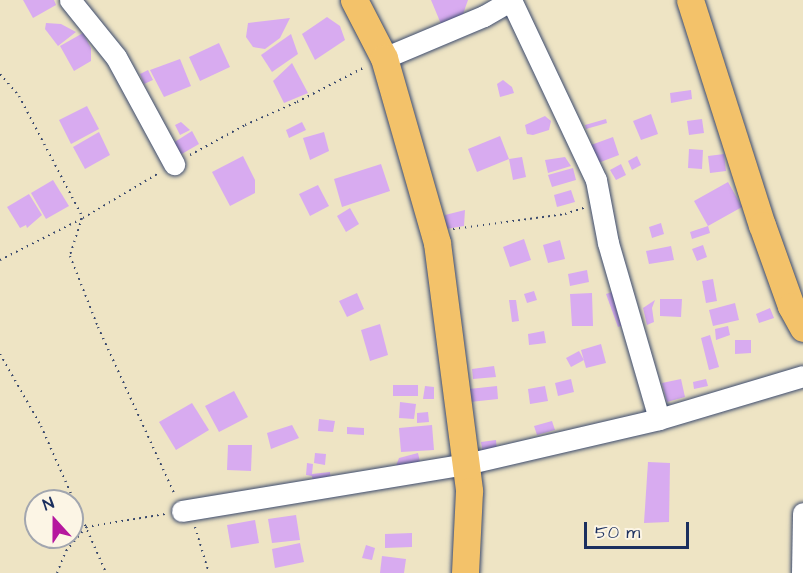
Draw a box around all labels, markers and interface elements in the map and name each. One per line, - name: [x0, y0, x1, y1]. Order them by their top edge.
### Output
- north arrow: [24, 489, 84, 549]
- text: N: [40, 492, 57, 516]
- scale bar: [587, 510, 692, 548]
- text: 50 m: [595, 520, 640, 545]

